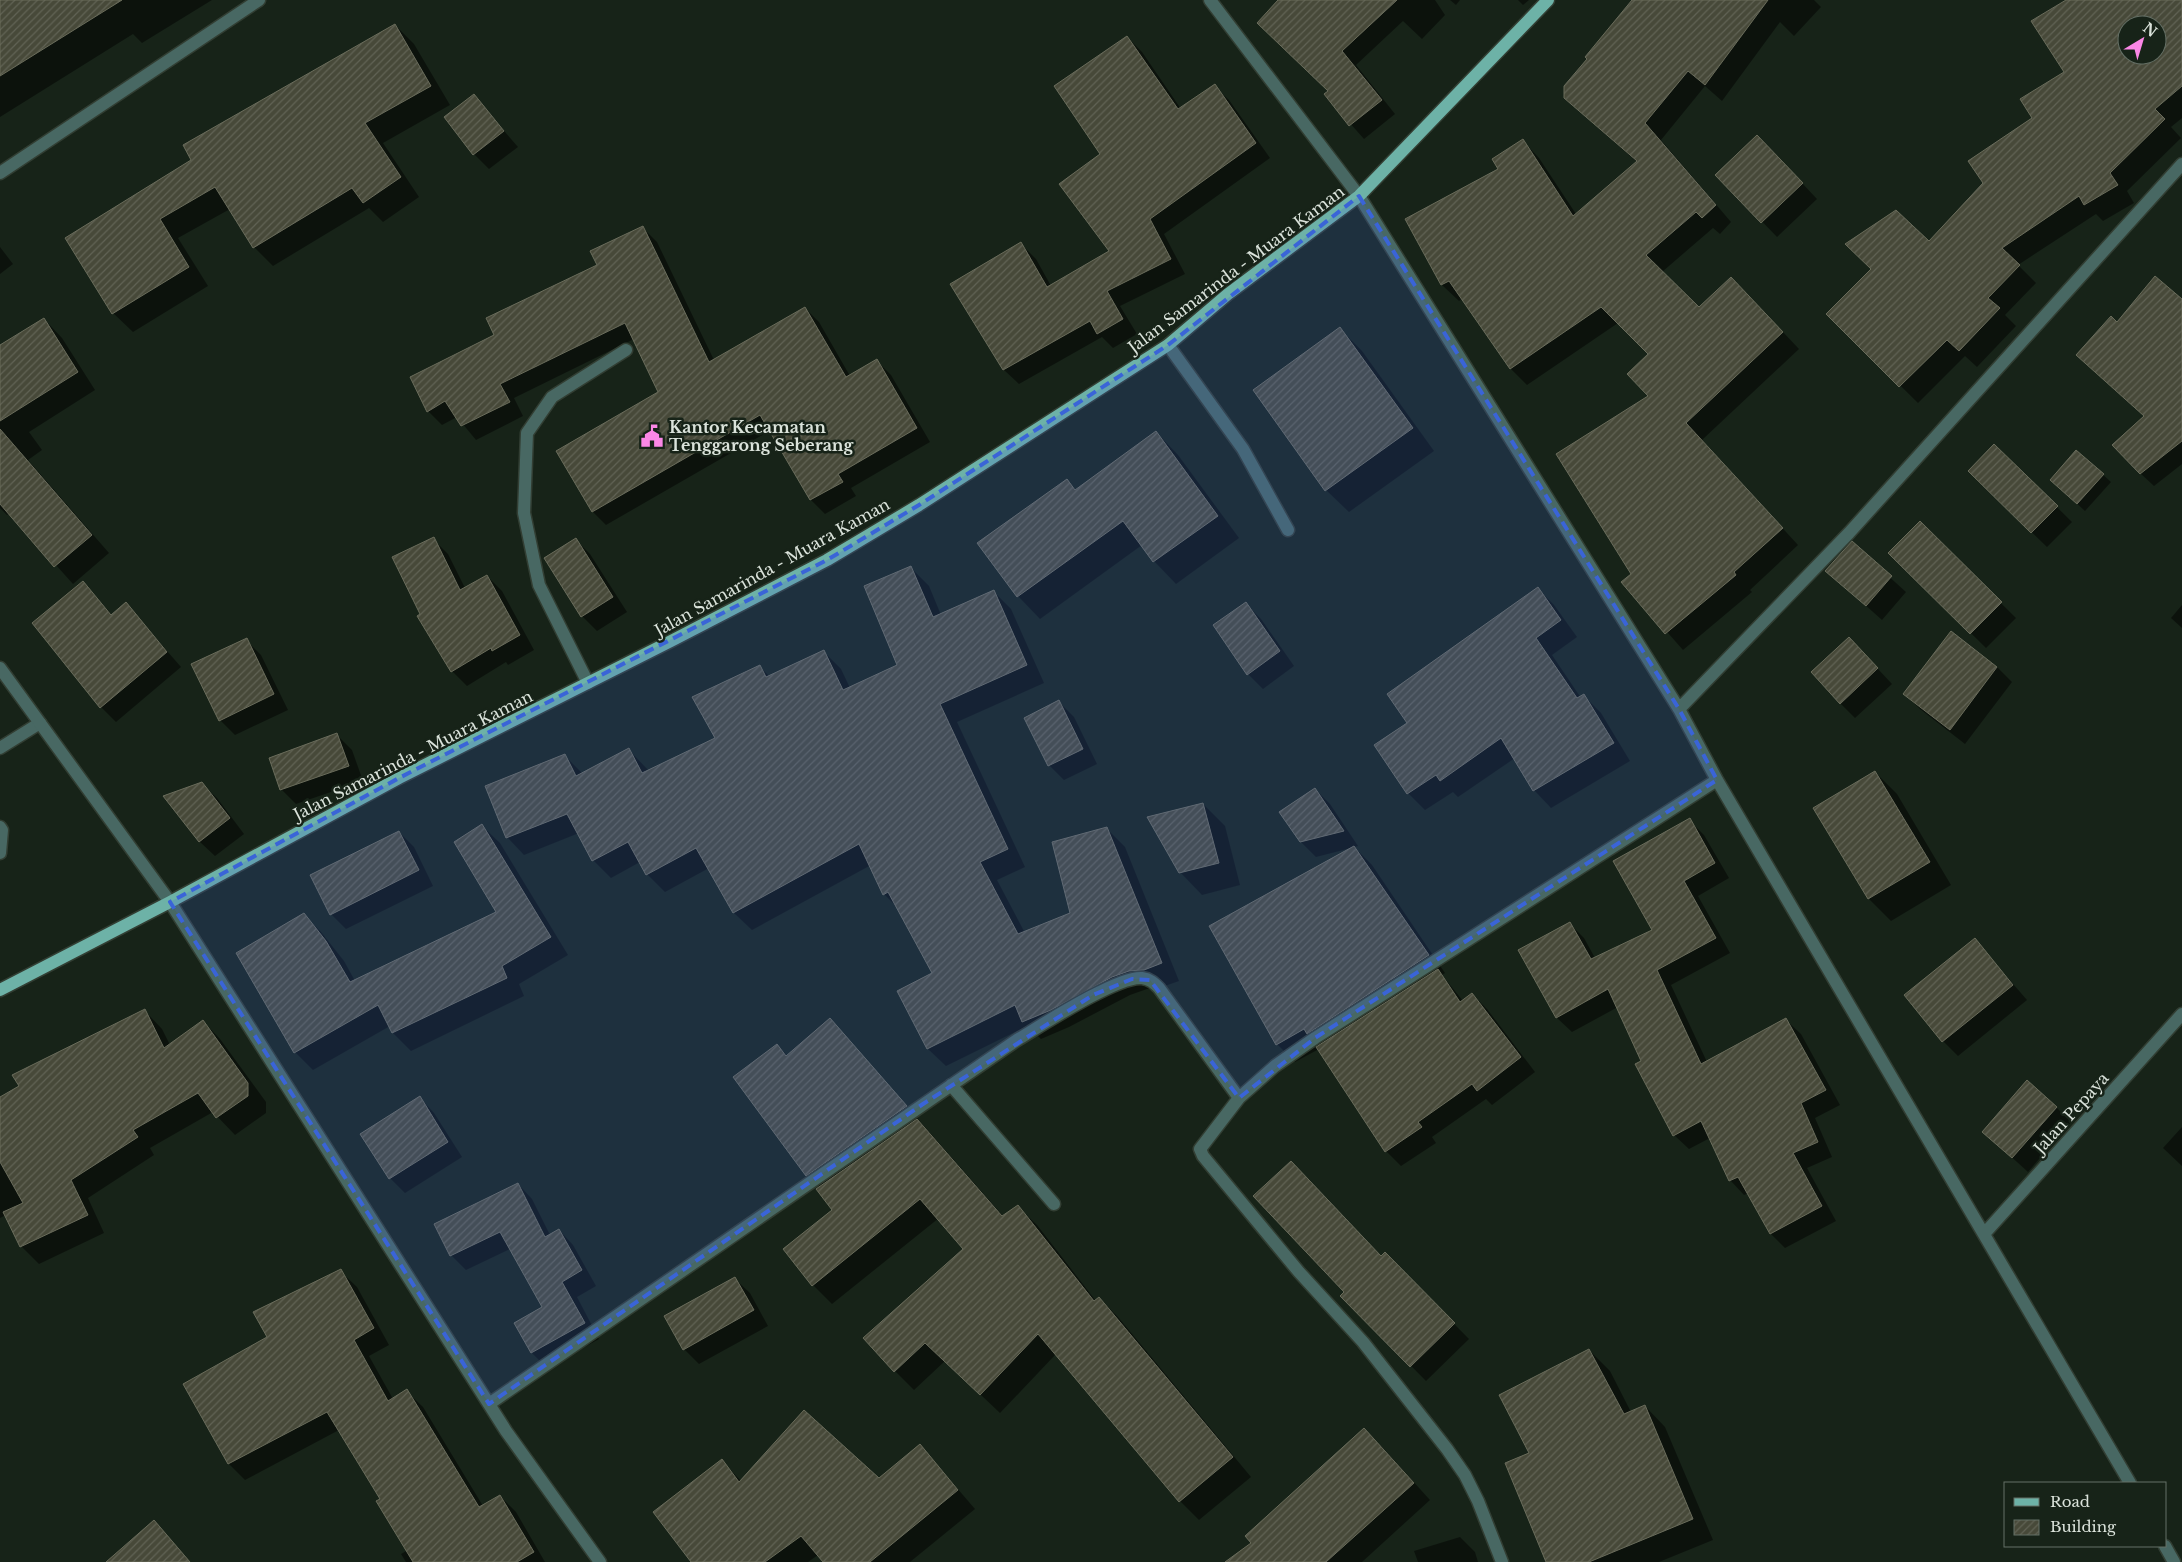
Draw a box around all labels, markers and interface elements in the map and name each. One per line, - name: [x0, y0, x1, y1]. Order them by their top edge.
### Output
- north arrow: [2117, 15, 2167, 65]
- text: N: [2139, 19, 2161, 41]
- street label: Jalan Samarinda - Muara Kaman: [1122, 181, 1348, 358]
- place label: Kantor Kecamatan Tenggarong Seberang: [669, 417, 854, 455]
- public building icon: Kantor Kecamatan Tenggarong Seberang: [639, 423, 665, 449]
- street label: Jalan Samarinda - Muara Kaman: [649, 494, 893, 641]
- street label: Jalan Samarinda - Muara Kaman: [288, 686, 536, 825]
- street label: Jalan Pepaya: [2028, 1068, 2113, 1159]
- legend: [2004, 1482, 2167, 1547]
- text: Road: [2050, 1492, 2090, 1511]
- text: Building: [2050, 1517, 2117, 1536]

